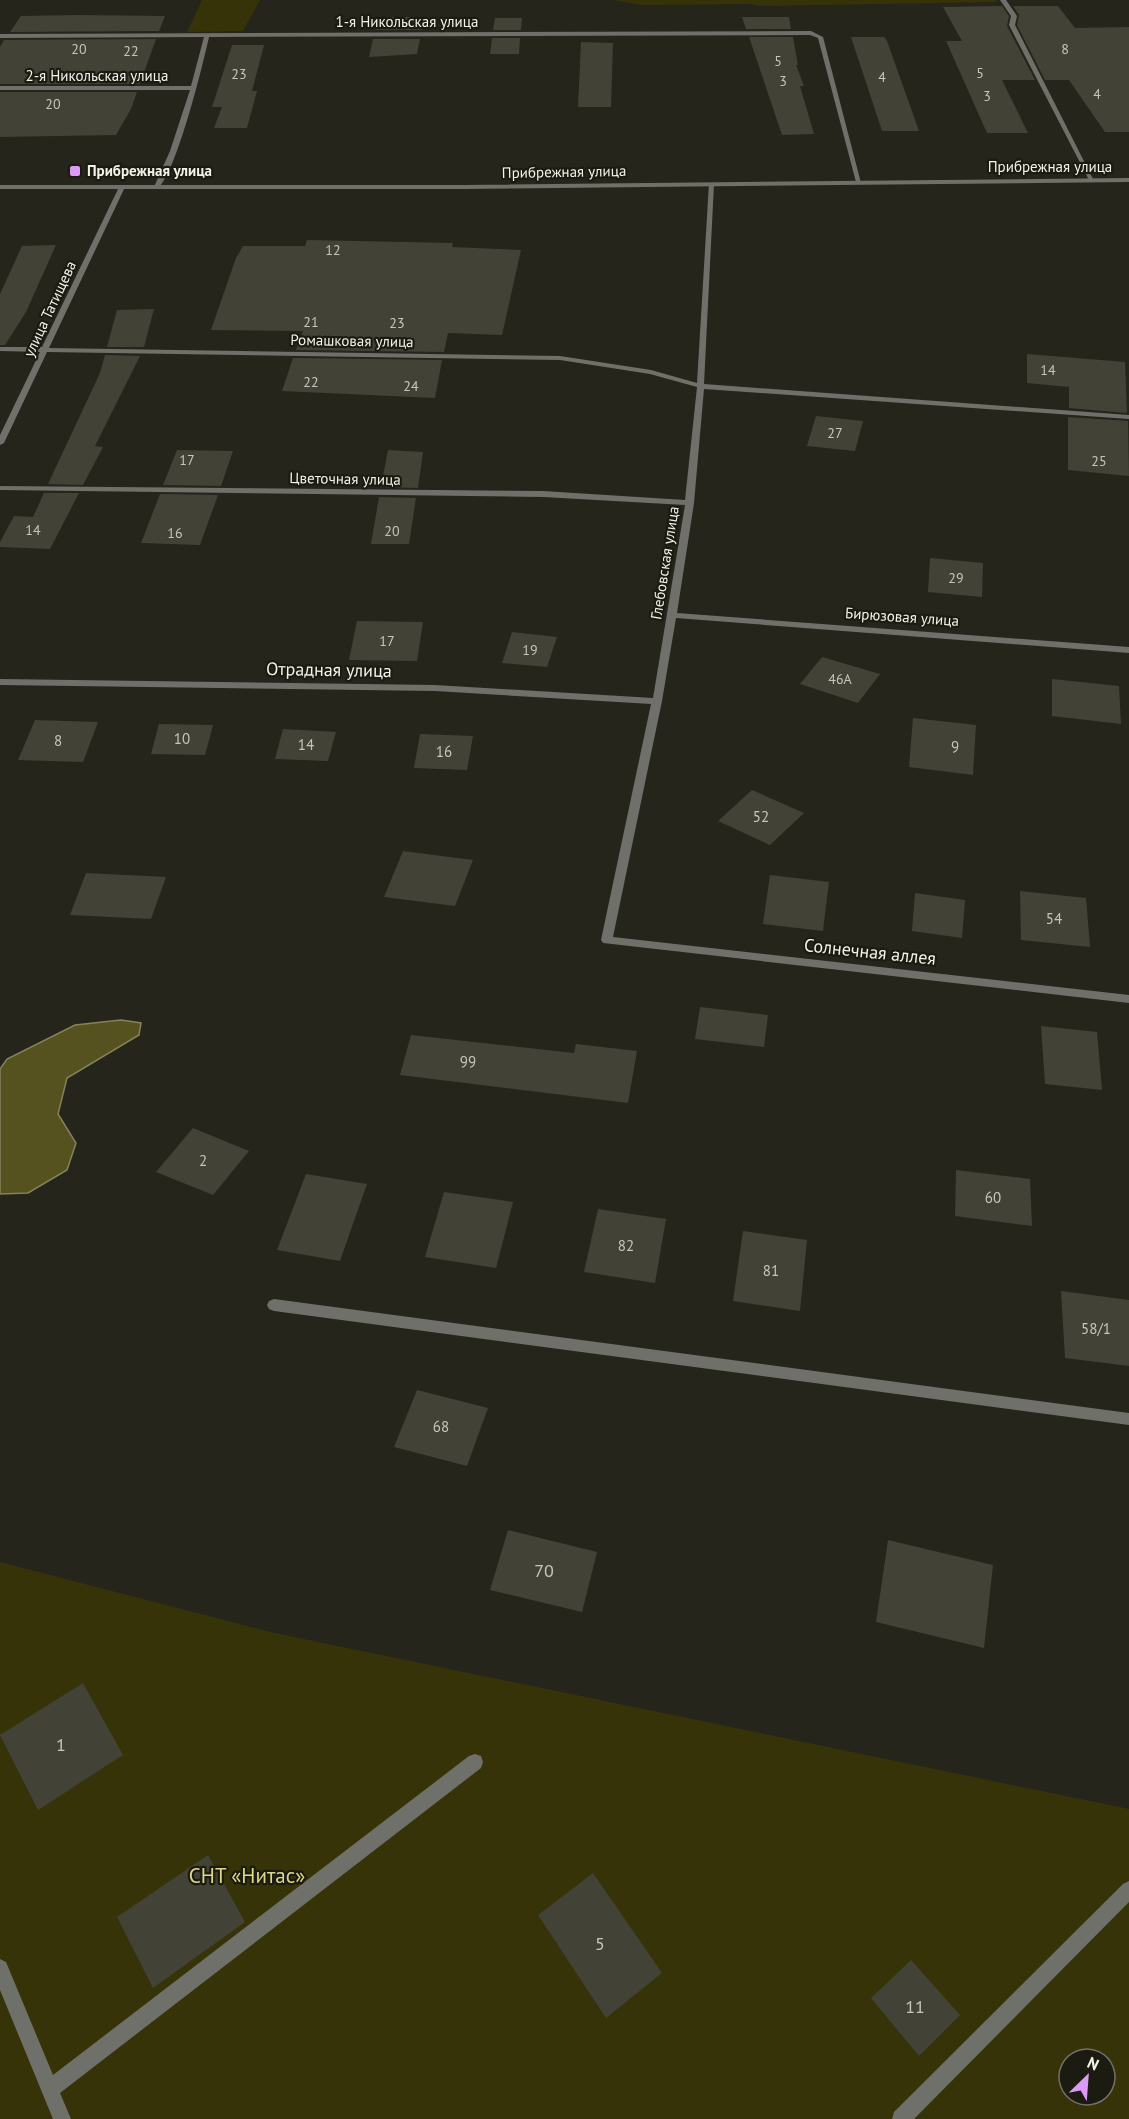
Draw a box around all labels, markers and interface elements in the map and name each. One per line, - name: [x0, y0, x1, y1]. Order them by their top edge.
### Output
- street label: 1-я Никольская улица: [336, 12, 478, 31]
- house number: 20: [71, 40, 87, 58]
- house number: 8: [1061, 40, 1069, 58]
- house number: 22: [123, 42, 139, 60]
- house number: 5: [774, 52, 782, 70]
- house number: 5: [976, 64, 984, 82]
- house number: 23: [231, 65, 247, 83]
- street label: 2-я Никольская улица: [26, 66, 168, 85]
- house number: 4: [878, 68, 886, 86]
- house number: 3: [779, 72, 787, 90]
- house number: 4: [1093, 85, 1101, 103]
- house number: 3: [983, 87, 991, 105]
- house number: 20: [45, 95, 61, 113]
- street label: Прибрежная улица: [988, 157, 1112, 176]
- place label: Прибрежная улица: [87, 161, 212, 180]
- street label: Прибрежная улица: [502, 161, 626, 182]
- marker: Прибрежная улица: [68, 164, 82, 178]
- house number: 12: [325, 241, 341, 259]
- street label: улица Татищева: [19, 258, 80, 360]
- house number: 21: [303, 313, 319, 331]
- house number: 23: [389, 314, 405, 332]
- street label: Ромашковая улица: [290, 330, 414, 351]
- house number: 14: [1040, 361, 1056, 379]
- house number: 22: [303, 373, 319, 391]
- house number: 24: [403, 377, 419, 395]
- house number: 27: [827, 424, 843, 442]
- house number: 17: [179, 451, 195, 469]
- house number: 25: [1091, 452, 1107, 470]
- street label: Цветочная улица: [289, 468, 401, 489]
- street label: Глебовская улица: [646, 505, 683, 621]
- house number: 14: [25, 521, 41, 539]
- house number: 20: [384, 522, 400, 540]
- house number: 16: [167, 524, 183, 542]
- house number: 29: [948, 569, 964, 587]
- street label: Бирюзовая улица: [844, 603, 960, 630]
- house number: 17: [379, 632, 395, 650]
- house number: 19: [522, 641, 538, 659]
- street label: Отрадная улица: [266, 657, 392, 682]
- house number: 46А: [828, 670, 853, 688]
- house number: 10: [174, 729, 190, 748]
- house number: 8: [54, 731, 62, 750]
- house number: 14: [298, 735, 314, 754]
- house number: 9: [951, 737, 959, 756]
- house number: 16: [436, 742, 452, 761]
- house number: 52: [753, 807, 769, 826]
- house number: 54: [1046, 909, 1062, 928]
- street label: Солнечная аллея: [803, 933, 937, 970]
- house number: 99: [460, 1052, 476, 1071]
- house number: 2: [199, 1151, 207, 1170]
- house number: 60: [985, 1188, 1001, 1207]
- house number: 82: [618, 1236, 634, 1255]
- house number: 81: [763, 1261, 779, 1280]
- house number: 58/1: [1081, 1319, 1111, 1338]
- house number: 68: [433, 1417, 449, 1436]
- house number: 70: [534, 1559, 554, 1582]
- house number: 1: [56, 1733, 66, 1756]
- park label: СНТ «Нитас»: [189, 1862, 305, 1889]
- house number: 5: [595, 1932, 605, 1955]
- house number: 11: [905, 1995, 925, 2018]
- north arrow: [1057, 2047, 1117, 2107]
- text: N: [1084, 2052, 1102, 2075]

